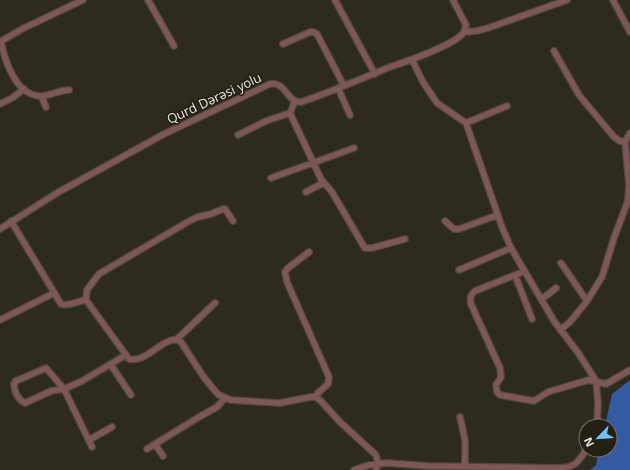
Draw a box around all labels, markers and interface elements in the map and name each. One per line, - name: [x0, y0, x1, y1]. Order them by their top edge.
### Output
- street label: Qurd Dərəsi yolu: [164, 68, 264, 128]
- north arrow: [578, 418, 618, 458]
- text: N: [580, 435, 597, 450]

